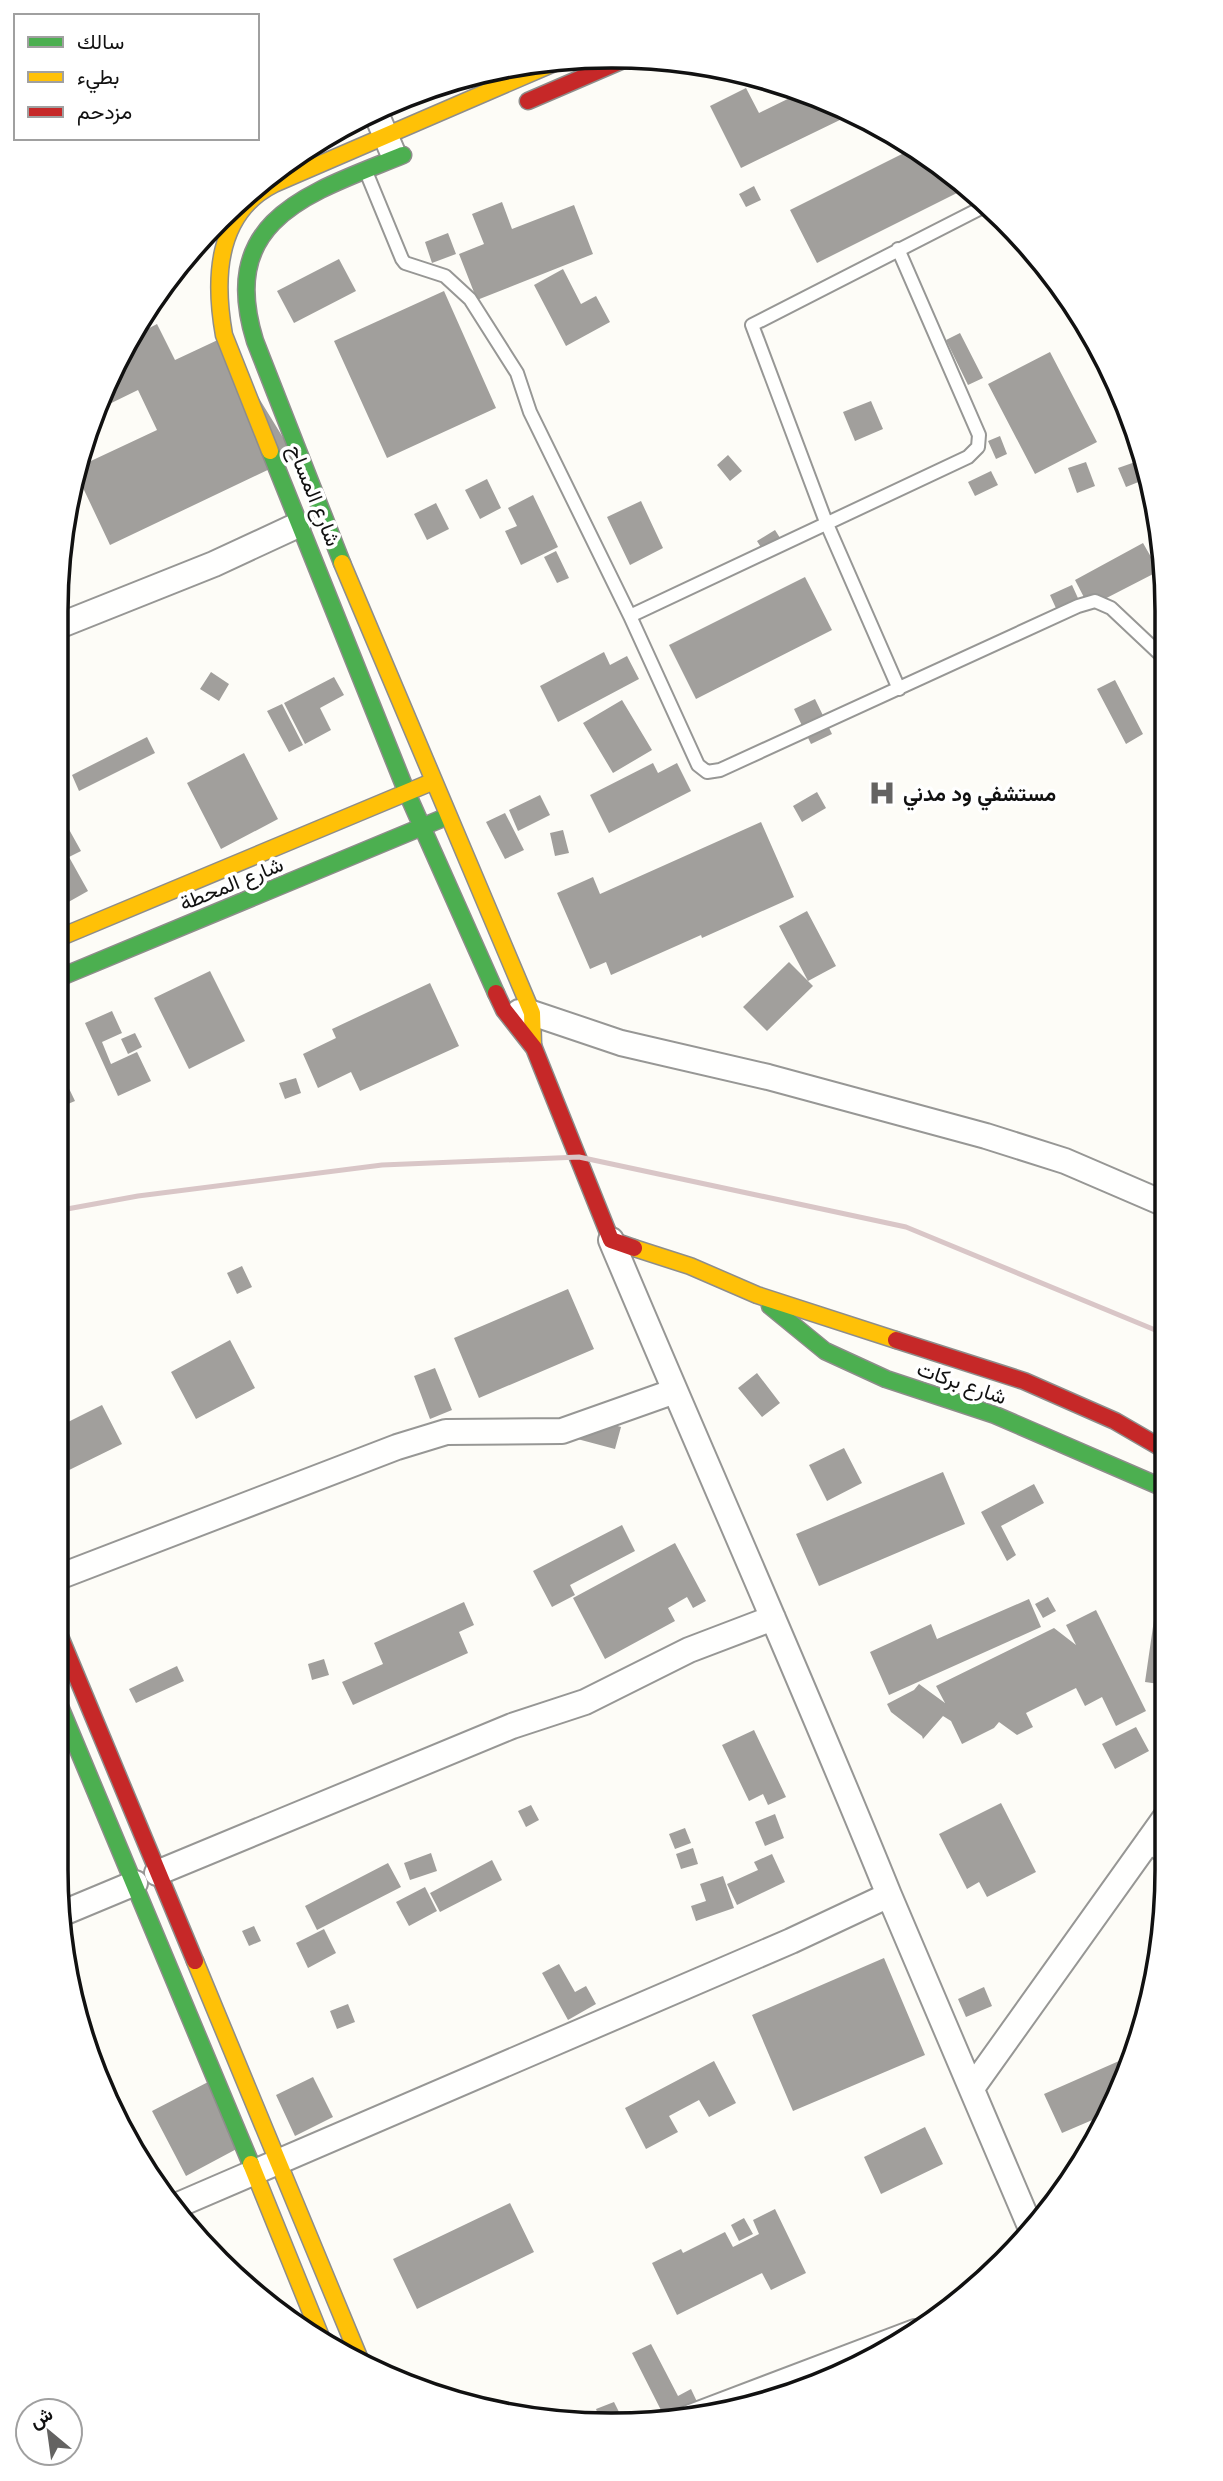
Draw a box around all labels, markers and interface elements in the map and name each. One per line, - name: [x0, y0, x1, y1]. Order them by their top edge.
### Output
- legend: [14, 14, 259, 140]
- text: سالك: [77, 27, 124, 55]
- text: بطيء: [77, 62, 120, 94]
- text: مزدحم: [77, 97, 132, 126]
- street label: شارع المساح: [281, 440, 348, 550]
- hospital icon: مستشفي ود مدني: [867, 778, 897, 808]
- place label: مستشفي ود مدني: [903, 779, 1056, 811]
- street label: شارع المحطة: [175, 849, 287, 917]
- street label: شارع بركات: [913, 1354, 1010, 1411]
- north arrow: [14, 2397, 84, 2467]
- text: ش: [24, 2400, 57, 2433]

